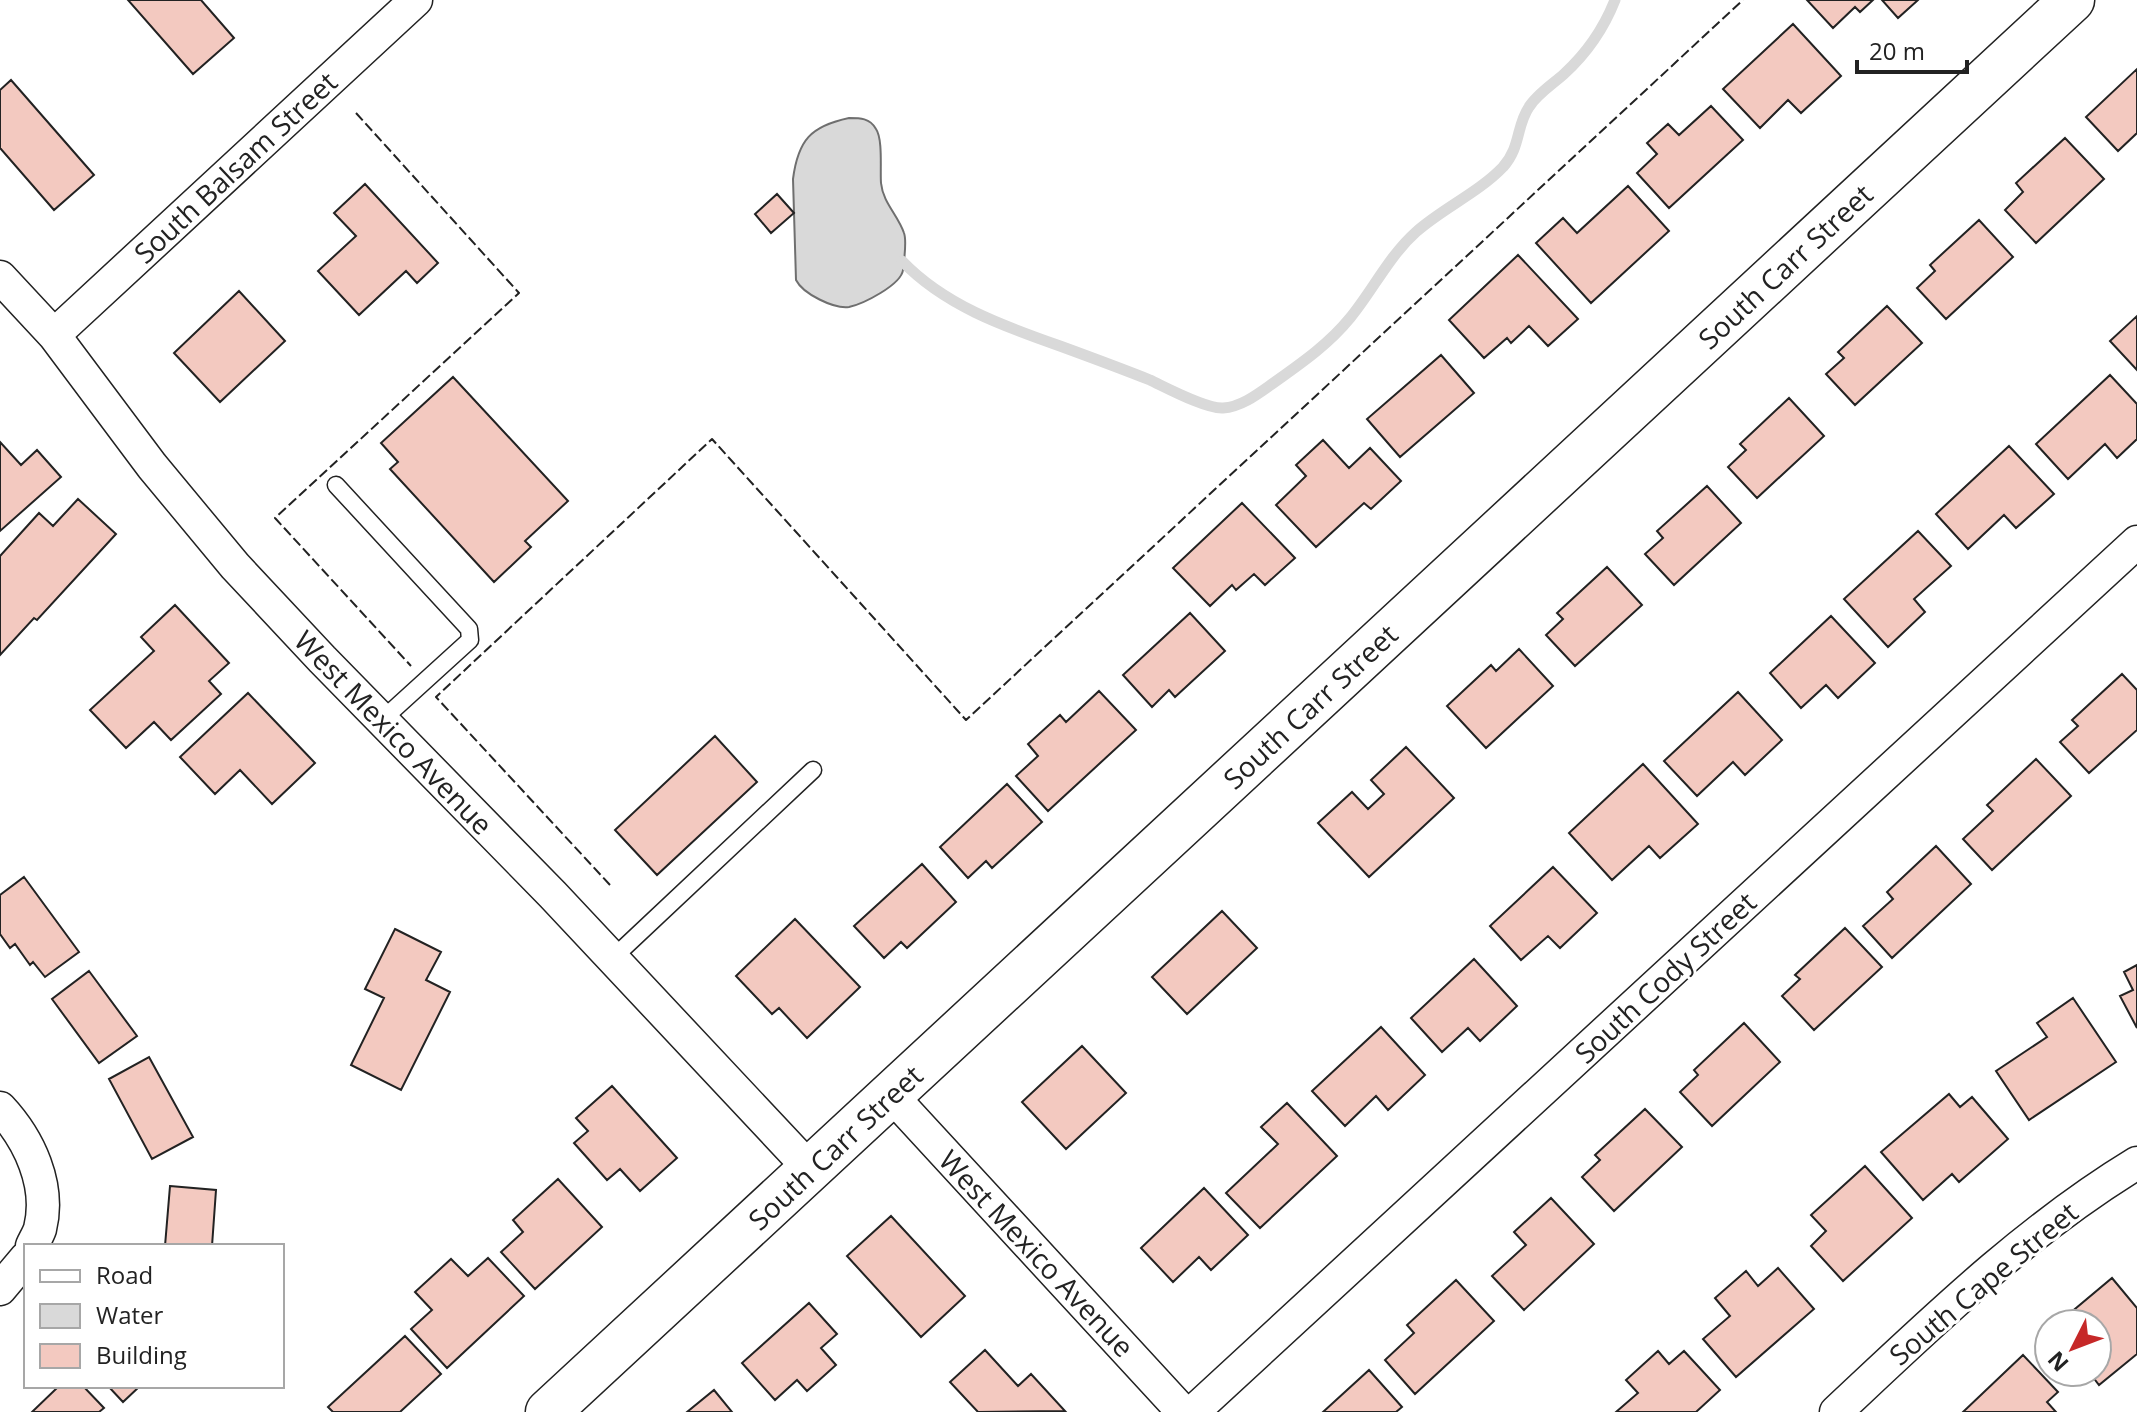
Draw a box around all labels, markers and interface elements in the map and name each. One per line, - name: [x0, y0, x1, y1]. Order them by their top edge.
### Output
- scale bar: [1857, 24, 1967, 74]
- text: 20 m: [1869, 34, 1925, 67]
- street label: South Balsam Street: [125, 63, 345, 271]
- street label: South Carr Street: [1690, 175, 1880, 357]
- street label: South Carr Street: [1215, 615, 1405, 797]
- street label: West Mexico Avenue: [287, 622, 501, 842]
- street label: South Cody Street: [1566, 883, 1764, 1071]
- street label: South Carr Street: [740, 1056, 930, 1238]
- street label: West Mexico Avenue: [931, 1141, 1143, 1365]
- street label: South Cape Street: [1881, 1193, 2085, 1373]
- legend: [24, 1244, 284, 1388]
- text: Road: [96, 1258, 153, 1291]
- text: Water: [96, 1298, 164, 1331]
- north arrow: [2033, 1308, 2113, 1388]
- text: Building: [96, 1338, 187, 1371]
- text: N: [2040, 1345, 2075, 1379]

